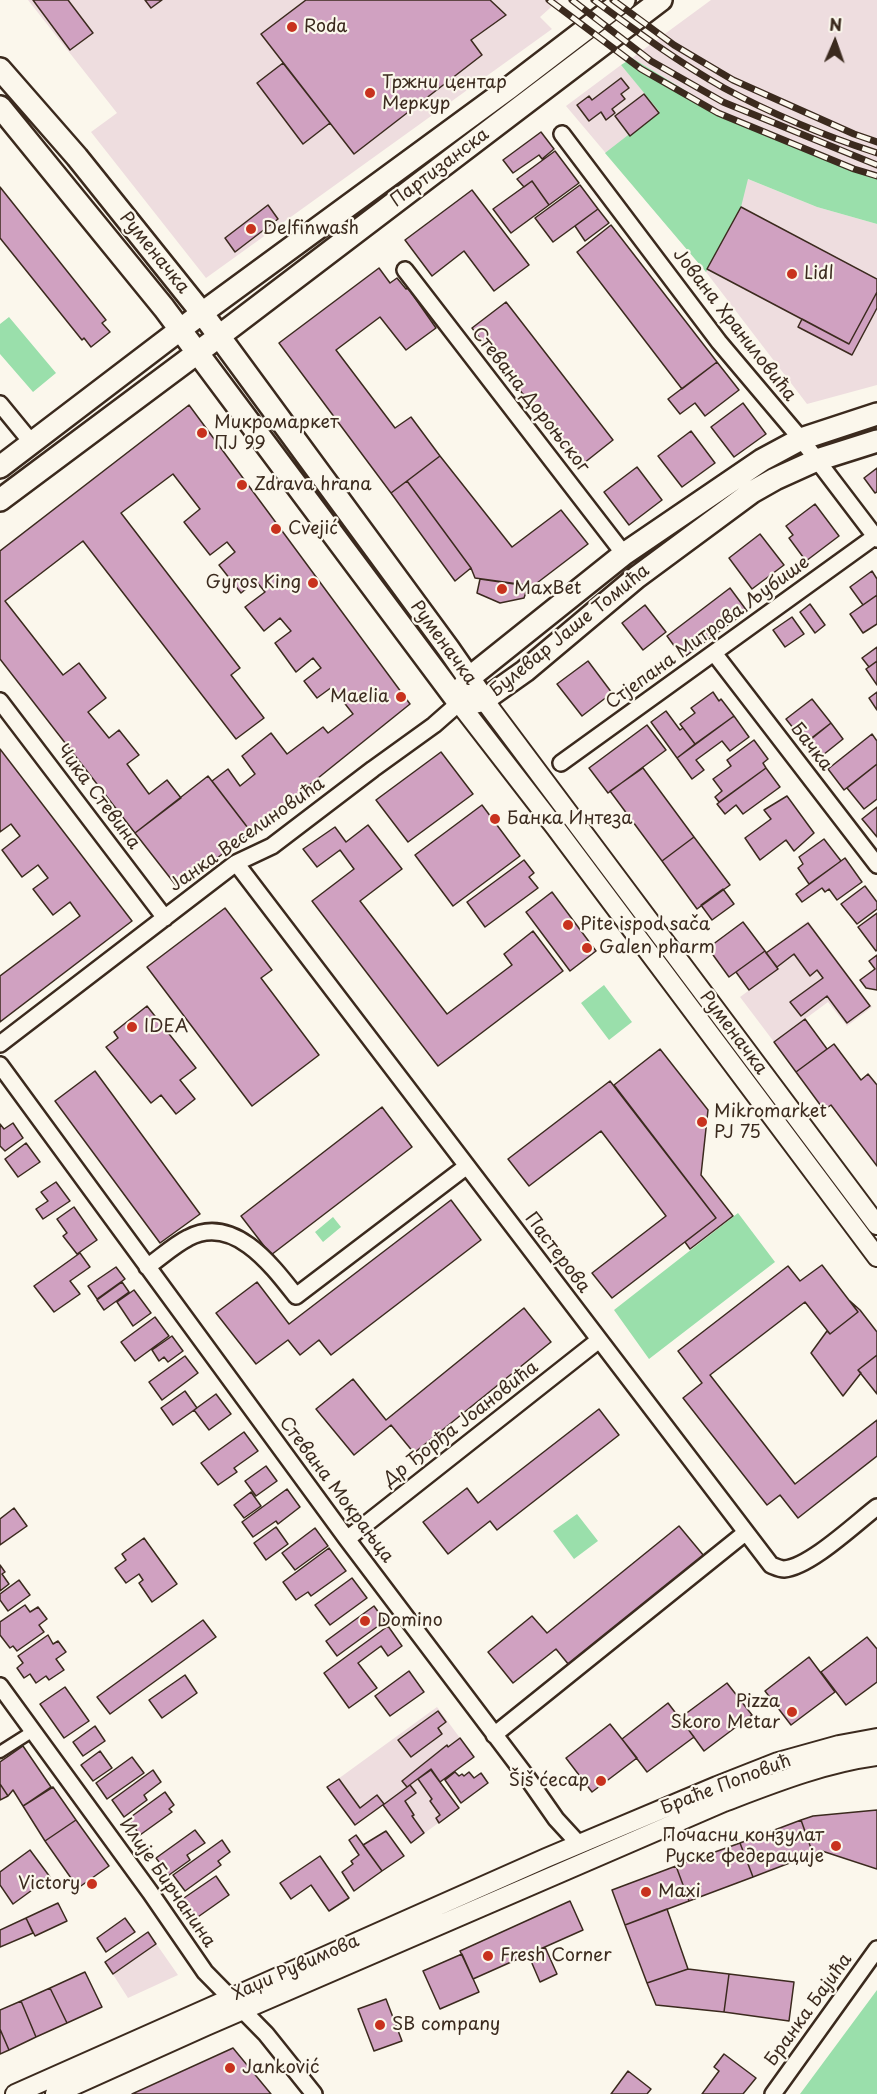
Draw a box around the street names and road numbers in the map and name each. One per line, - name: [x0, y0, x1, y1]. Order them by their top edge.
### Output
- street label: Партизанска: [387, 124, 493, 212]
- street label: Руменачка: [115, 208, 193, 298]
- street label: Јована Храниловића: [668, 244, 800, 406]
- street label: Стевана Дороњског: [467, 323, 593, 477]
- street label: Стјепана Митрова Љубише: [602, 552, 814, 714]
- street label: Булевар Јаше Томића: [486, 560, 654, 702]
- street label: Руменачка: [405, 597, 481, 689]
- street label: Бачка: [786, 719, 836, 775]
- street label: Чика Стевина: [52, 740, 144, 854]
- street label: Јанка Веселиновића: [165, 773, 329, 897]
- street label: Руменачка: [695, 987, 771, 1079]
- street label: Пастерова: [520, 1208, 594, 1298]
- street label: Др Ђорђа Јоановића: [379, 1357, 543, 1491]
- street label: Стевана Мокрањца: [274, 1413, 398, 1567]
- street label: Браће Поповић: [658, 1750, 794, 1820]
- street label: Илије Бирчанина: [114, 1814, 220, 1952]
- street label: Хаџи Рувимова: [229, 1930, 363, 2006]
- street label: Бранка Бајића: [761, 1950, 857, 2070]

